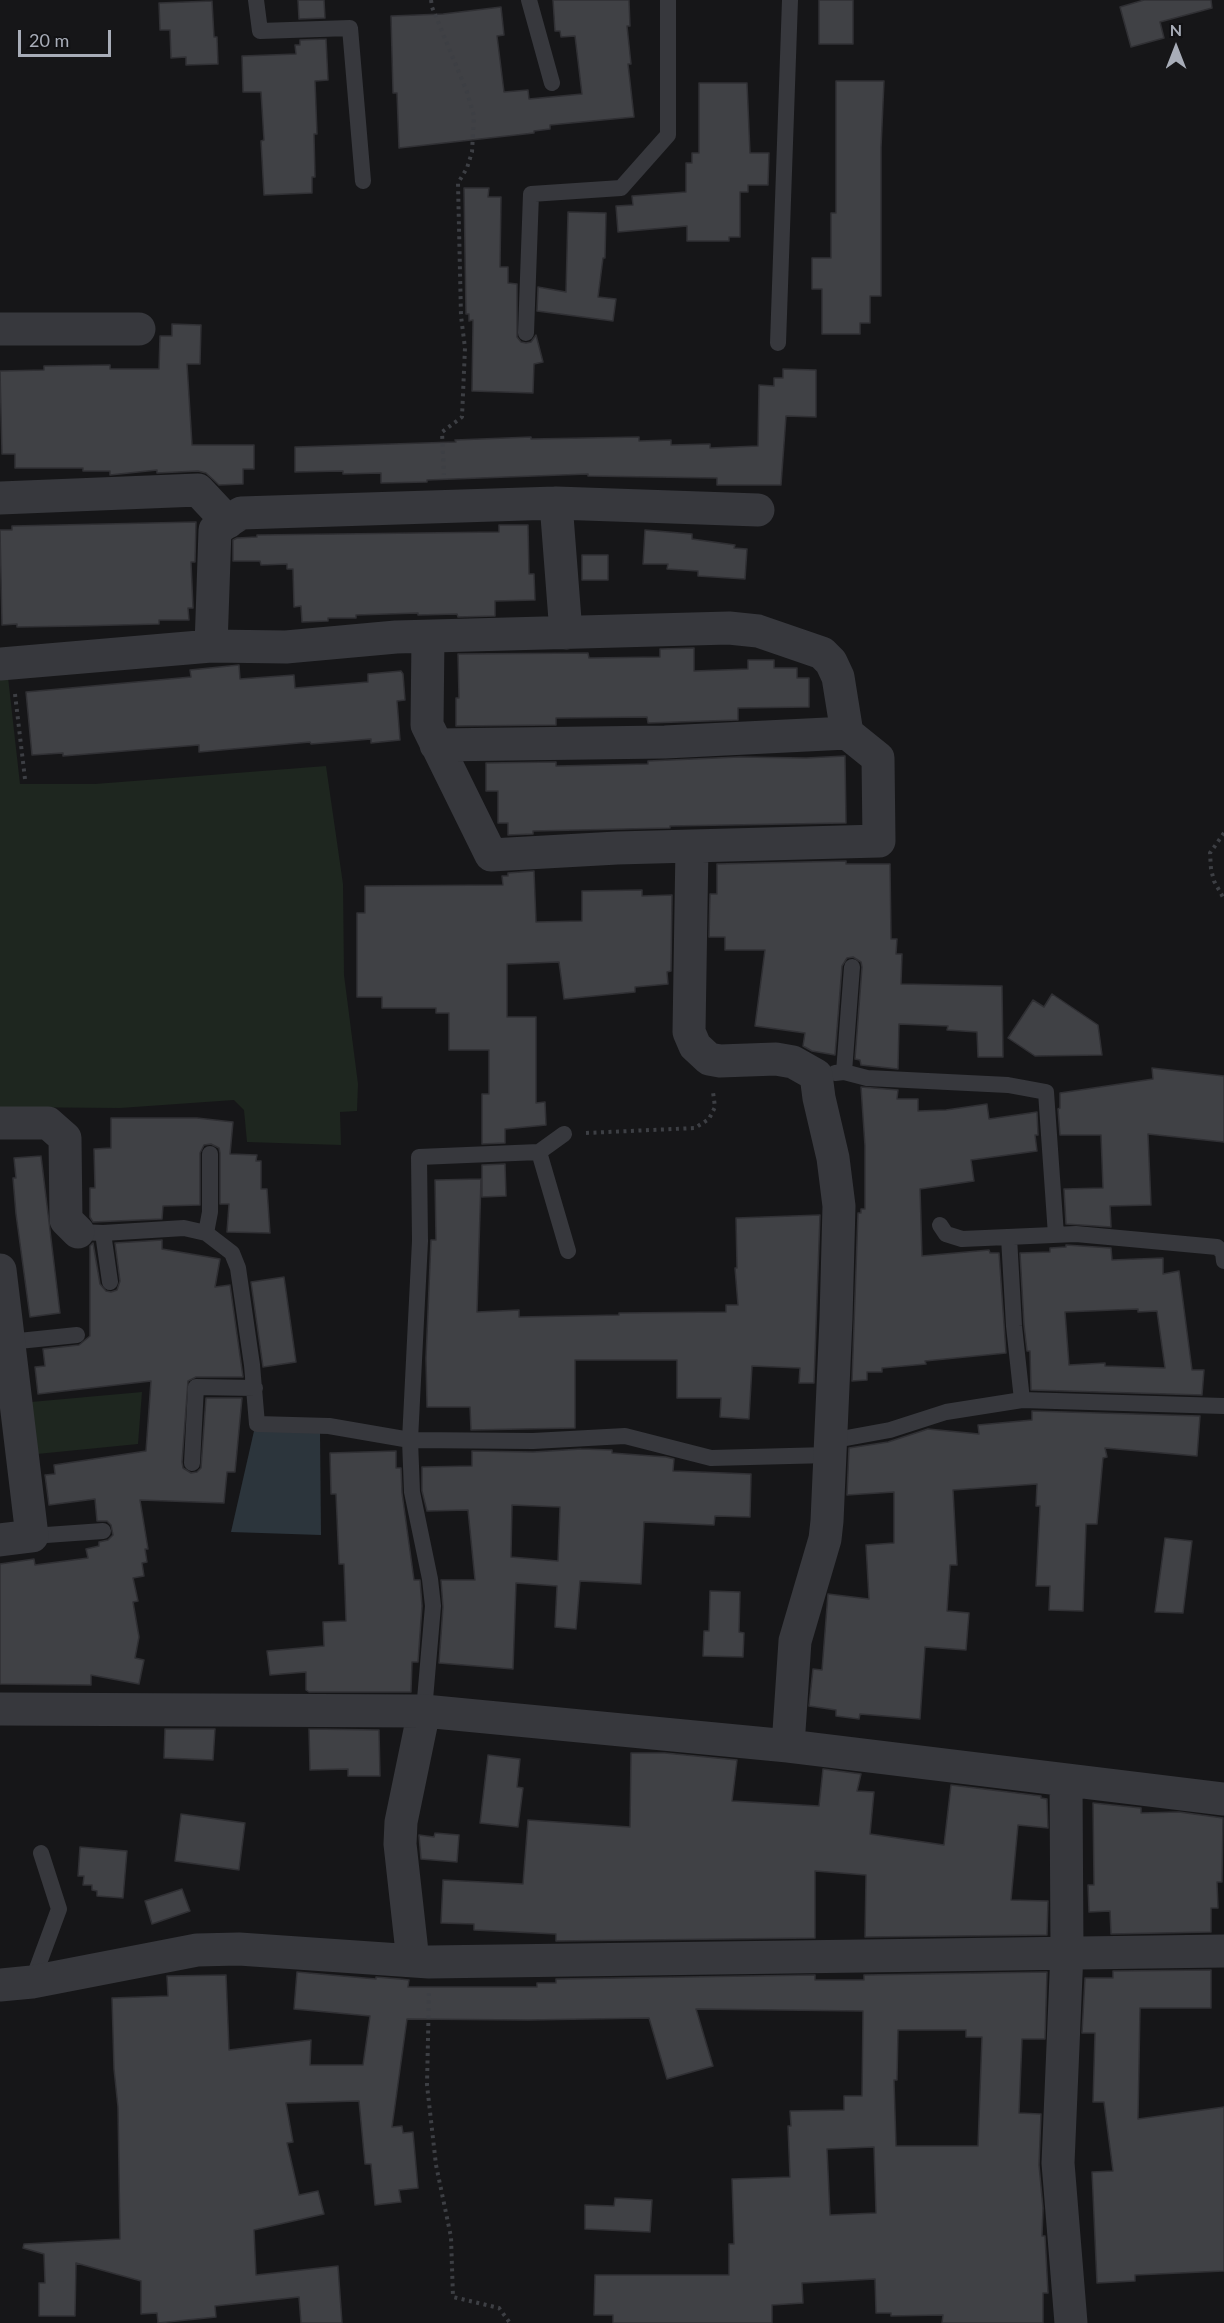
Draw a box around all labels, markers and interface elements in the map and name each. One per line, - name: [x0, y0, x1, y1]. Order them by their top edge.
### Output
- scale bar: [21, 18, 114, 56]
- north arrow: [1146, 18, 1206, 78]
- text: N: [1170, 20, 1182, 39]
- text: 20 m: [29, 29, 69, 51]

